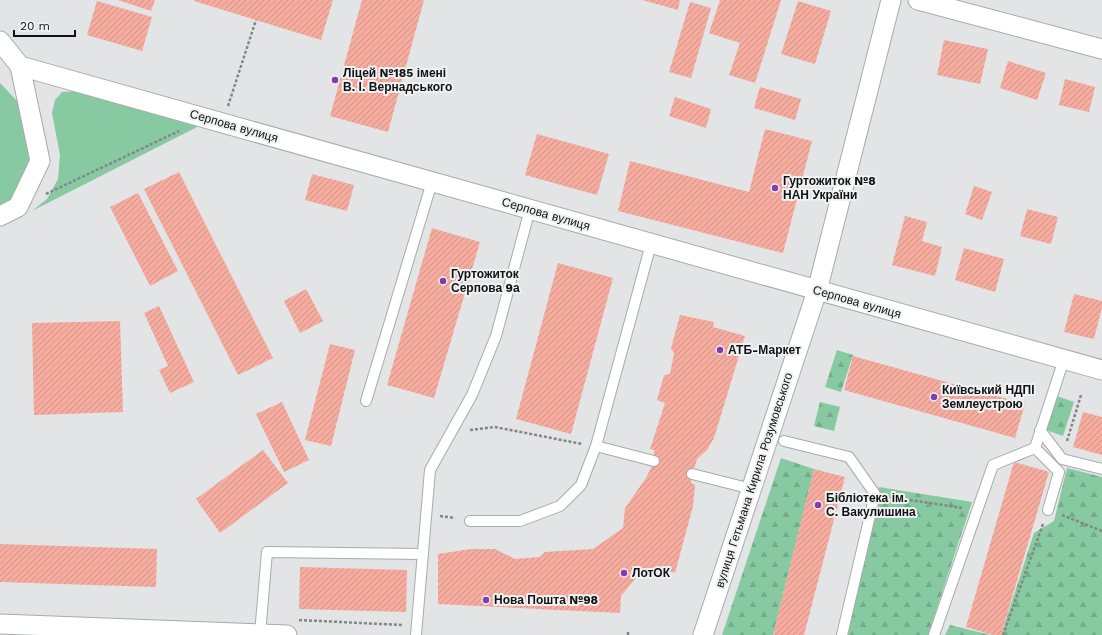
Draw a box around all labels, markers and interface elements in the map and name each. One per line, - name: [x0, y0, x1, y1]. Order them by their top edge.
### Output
- scale bar: [14, 12, 75, 38]
- text: 20 m: [20, 19, 50, 33]
- place label: Ліцей №185 імені В. І. Вернадського: [343, 66, 452, 94]
- marker: Ліцей №185 імені В. І. Вернадського: [330, 75, 340, 85]
- street label: Серпова вулиця: [188, 107, 280, 145]
- place label: Гуртожиток №8 НАН України: [783, 174, 876, 202]
- marker: Гуртожиток №8 НАН України: [770, 183, 780, 193]
- street label: Серпова вулиця: [500, 195, 592, 233]
- place label: Гуртожиток Серпова 9а: [451, 267, 520, 295]
- marker: Гуртожиток Серпова 9а: [438, 276, 448, 286]
- street label: Серпова вулиця: [811, 283, 903, 321]
- place label: АТБ-Маркет: [728, 343, 801, 357]
- marker: АТБ-Маркет: [715, 345, 725, 355]
- street label: вулиця Гетьмана Кирила Розумовського: [713, 370, 796, 589]
- place label: Київський НДПІ Землеустрою: [942, 383, 1035, 411]
- marker: Київський НДПІ Землеустрою: [929, 392, 939, 402]
- place label: Бібліотека ім. С. Вакулишина: [826, 491, 916, 519]
- marker: Бібліотека ім. С. Вакулишина: [813, 500, 823, 510]
- place label: ЛотОК: [632, 566, 671, 580]
- marker: ЛотОК: [619, 568, 629, 578]
- place label: Нова Пошта №98: [494, 593, 598, 607]
- marker: Нова Пошта №98: [481, 595, 491, 605]

